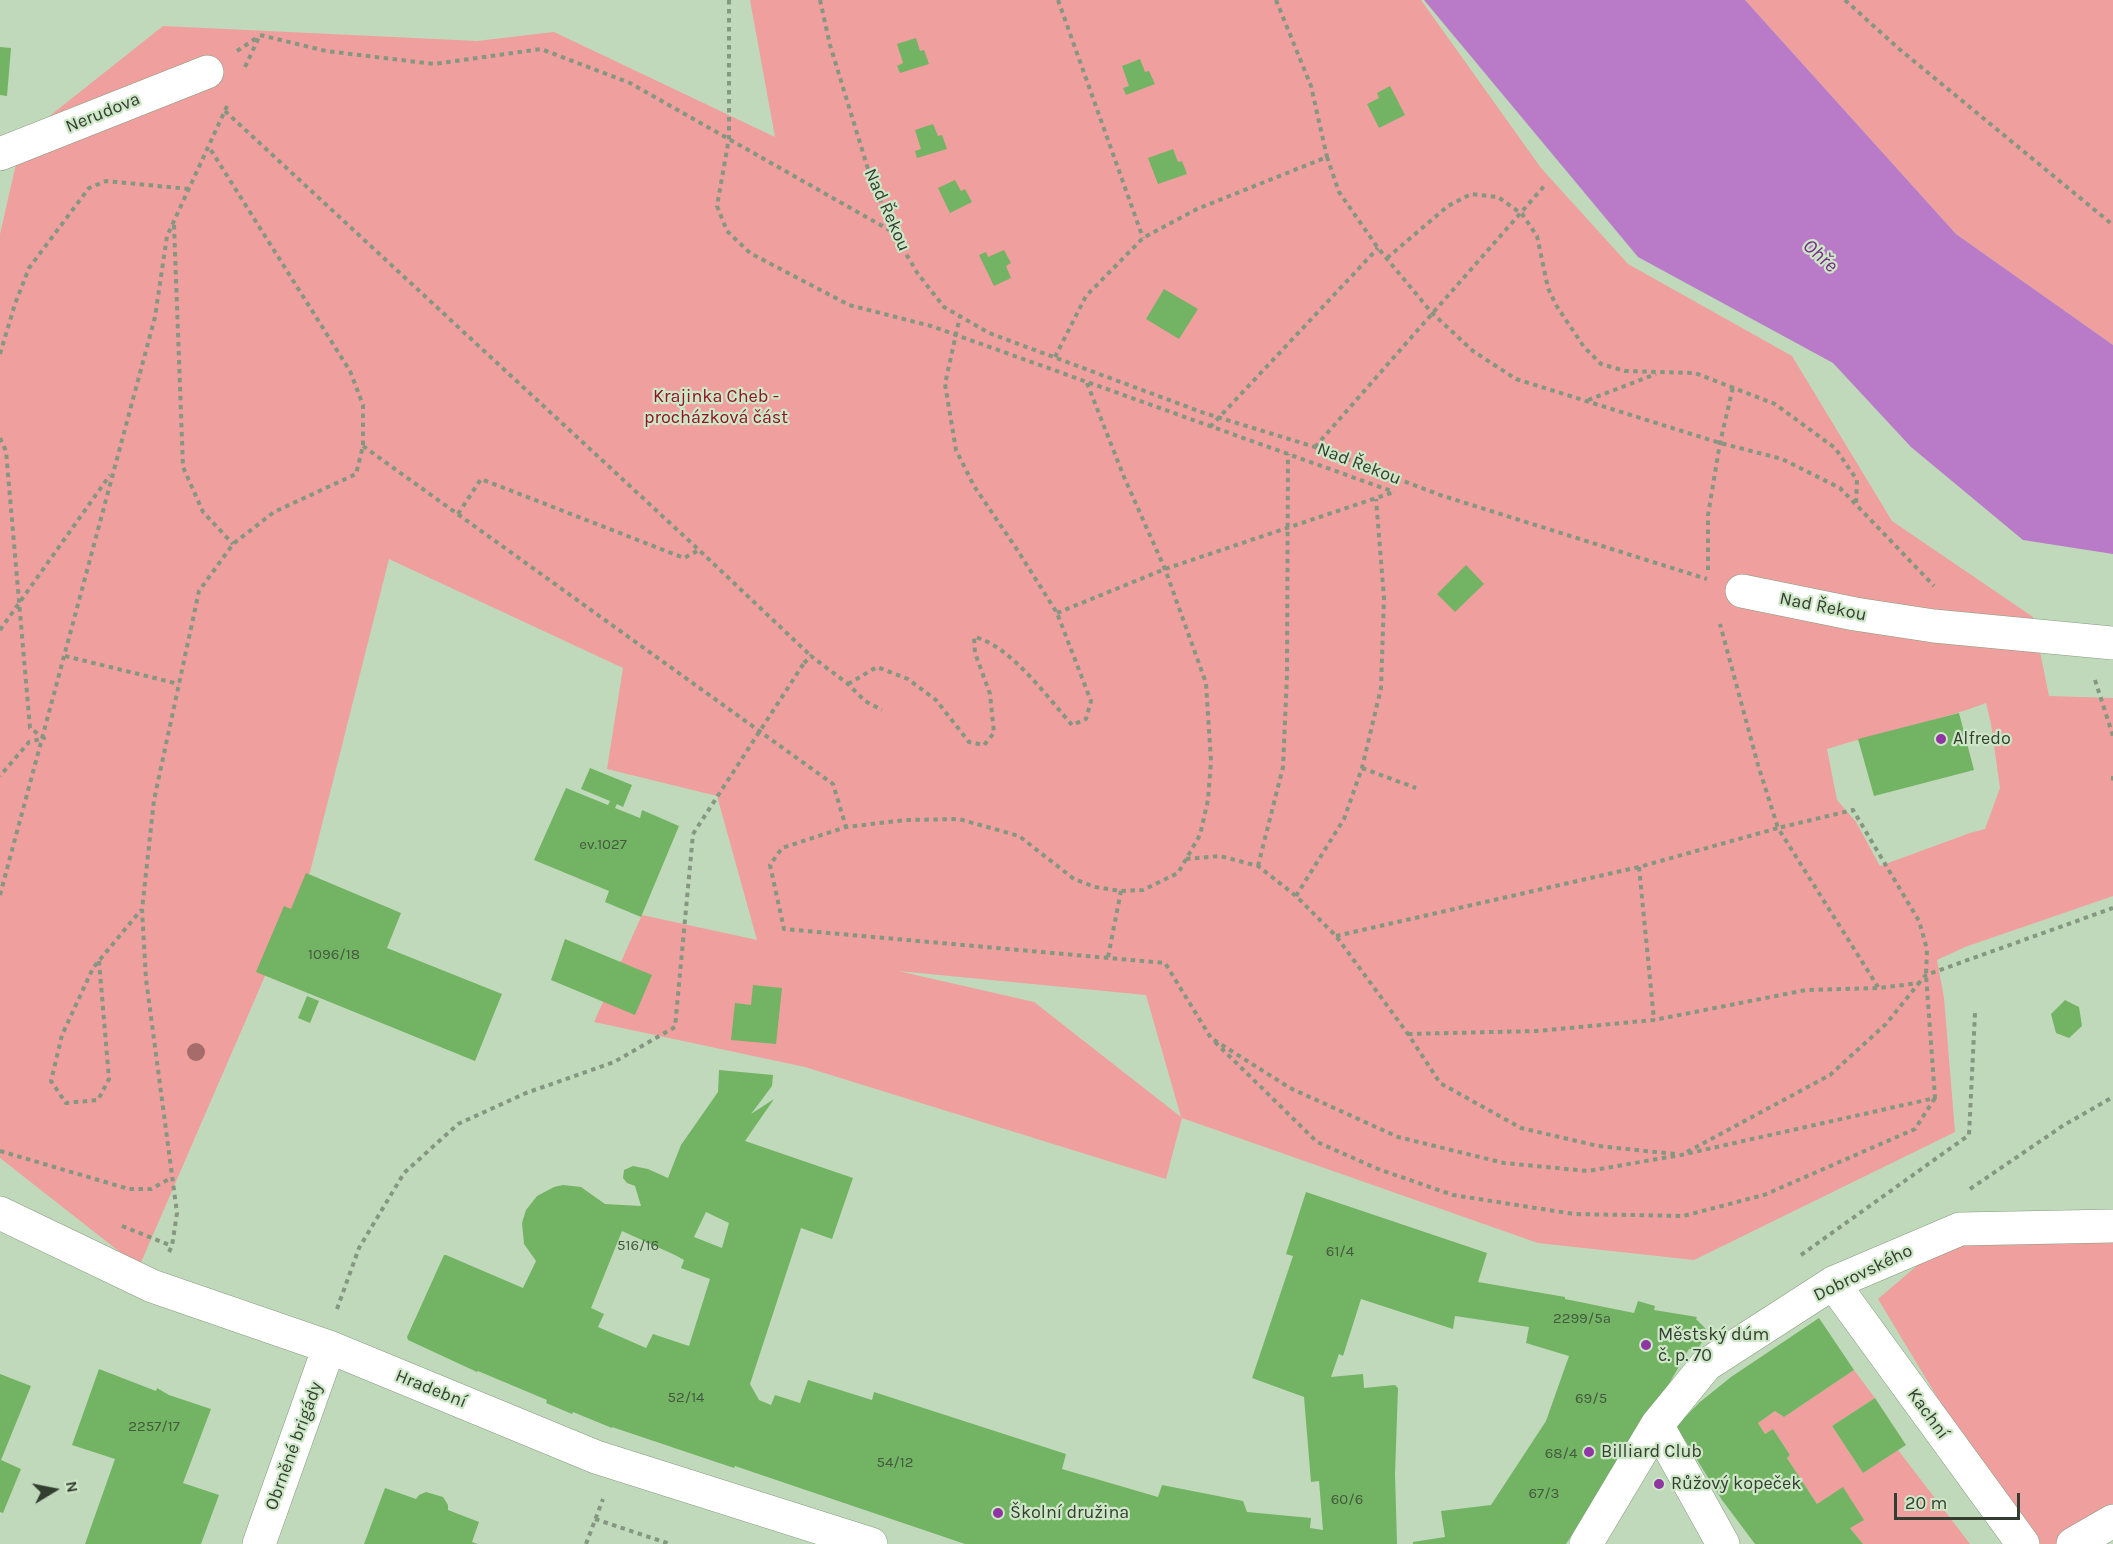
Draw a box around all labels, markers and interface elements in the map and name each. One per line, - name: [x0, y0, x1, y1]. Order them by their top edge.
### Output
- street label: Nerudova: [63, 88, 143, 138]
- street label: Nad Řekou: [859, 165, 915, 255]
- water label: Ohře: [1798, 234, 1842, 278]
- park label: Krajinka Cheb - procházková část: [644, 386, 788, 428]
- street label: Nad Řekou: [1314, 438, 1404, 490]
- street label: Nad Řekou: [1778, 588, 1868, 626]
- place label: Alfredo: [1953, 728, 2011, 750]
- marker: Alfredo: [1934, 732, 1948, 746]
- house number: ev.1027: [579, 836, 627, 854]
- house number: 1096/18: [308, 946, 360, 964]
- house number: 516/16: [617, 1237, 659, 1255]
- street label: Dobrovského: [1810, 1240, 1916, 1306]
- house number: 61/4: [1326, 1243, 1354, 1261]
- house number: 2299/5a: [1553, 1310, 1611, 1328]
- place label: Městský dúm č. p. 70: [1658, 1324, 1769, 1366]
- marker: Městský dúm č. p. 70: [1639, 1338, 1653, 1352]
- street label: Hradební: [392, 1365, 470, 1413]
- street label: Obrněné brigády: [261, 1379, 327, 1513]
- street label: Kachní: [1902, 1385, 1954, 1443]
- house number: 52/14: [668, 1389, 704, 1407]
- house number: 69/5: [1575, 1390, 1607, 1408]
- house number: 2257/17: [128, 1418, 180, 1436]
- place label: Billiard Club: [1601, 1441, 1702, 1463]
- house number: 68/4: [1545, 1445, 1577, 1463]
- marker: Billiard Club: [1582, 1445, 1596, 1459]
- house number: 54/12: [877, 1454, 913, 1472]
- north arrow: [24, 1460, 84, 1520]
- place label: Růžový kopeček: [1671, 1473, 1801, 1495]
- marker: Růžový kopeček: [1652, 1477, 1666, 1491]
- text: N: [62, 1479, 83, 1494]
- scale bar: [1897, 1481, 2023, 1519]
- house number: 67/3: [1529, 1485, 1559, 1503]
- house number: 60/6: [1331, 1491, 1363, 1509]
- text: 20 m: [1905, 1492, 1947, 1514]
- place label: Školní družina: [1010, 1502, 1129, 1524]
- marker: Školní družina: [991, 1506, 1005, 1520]

